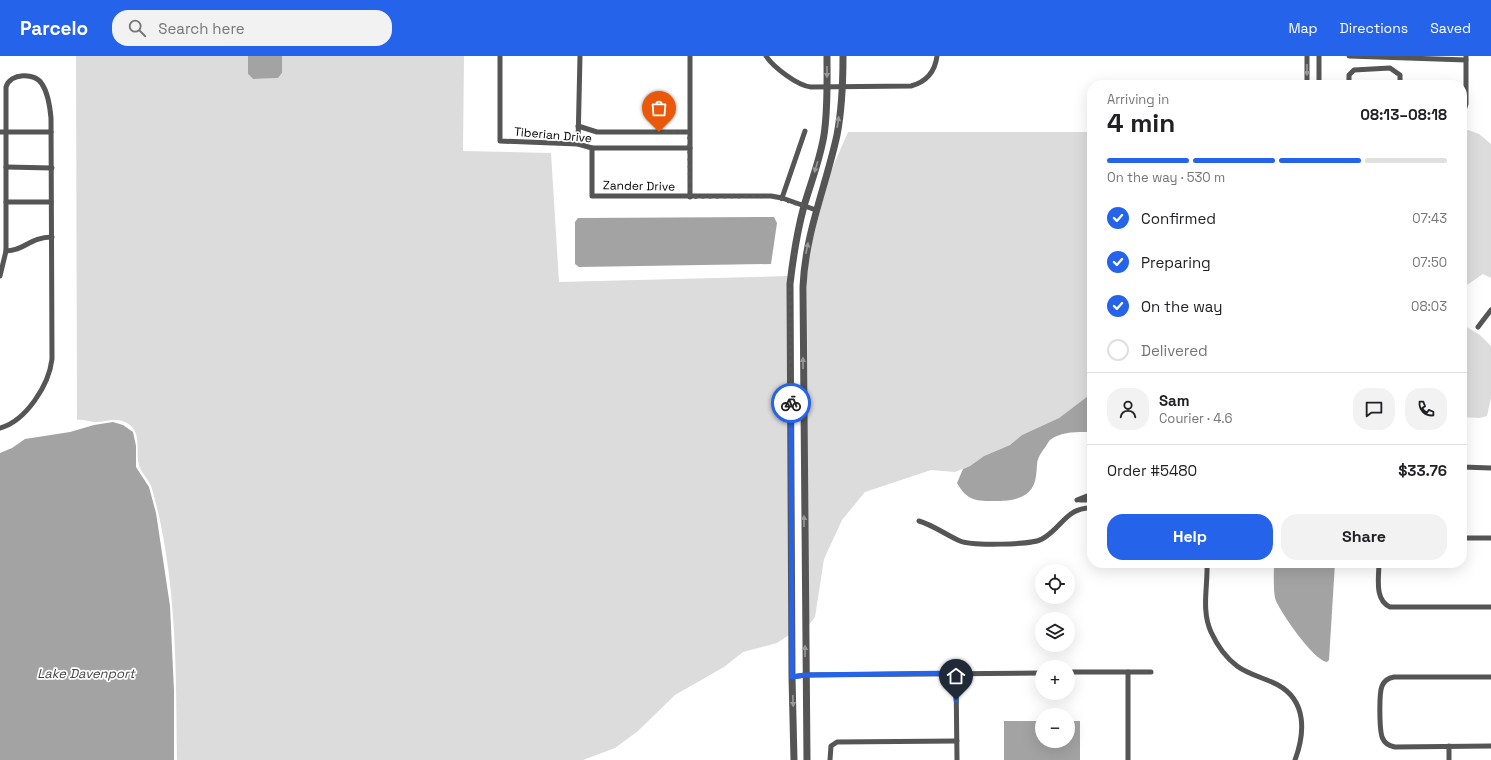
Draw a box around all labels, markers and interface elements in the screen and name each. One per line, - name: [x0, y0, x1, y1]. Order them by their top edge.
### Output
- search box: [112, 10, 392, 46]
- text: Parcelo: [20, 16, 88, 41]
- icon: search: [126, 17, 148, 39]
- text: Search here: [158, 19, 245, 38]
- text: Map: [1288, 19, 1318, 37]
- text: Directions: [1340, 19, 1408, 37]
- text: Saved: [1430, 19, 1471, 37]
- one-way arrow: [1304, 64, 1310, 77]
- one-way arrow: [824, 66, 830, 79]
- pin: [642, 91, 676, 132]
- text: Arriving in: [1107, 91, 1169, 108]
- icon: bag: [648, 97, 670, 119]
- text: 08:13–08:18: [1360, 105, 1447, 124]
- text: 4 min: [1107, 106, 1175, 140]
- one-way arrow: [835, 116, 841, 129]
- street label: Tiberian Drive: [513, 124, 593, 146]
- one-way arrow: [813, 162, 819, 174]
- text: On the way · 530 m: [1107, 169, 1225, 186]
- street label: Zander Drive: [603, 177, 675, 195]
- icon: check: [1107, 207, 1129, 229]
- text: Confirmed: [1141, 209, 1216, 228]
- text: 07:43: [1412, 210, 1447, 227]
- one-way arrow: [804, 242, 810, 255]
- icon: check: [1107, 251, 1129, 273]
- text: Preparing: [1141, 253, 1211, 272]
- text: 07:50: [1412, 254, 1447, 271]
- icon: check: [1107, 295, 1129, 317]
- text: On the way: [1141, 297, 1222, 316]
- text: 08:03: [1411, 298, 1447, 315]
- text: Delivered: [1141, 341, 1208, 360]
- one-way arrow: [800, 356, 806, 369]
- courier: [771, 383, 811, 423]
- button: person: [1107, 388, 1149, 430]
- button: chat: [1353, 388, 1395, 430]
- button: phone: [1405, 388, 1447, 430]
- text: Sam: [1159, 391, 1190, 410]
- icon: bike: [780, 392, 802, 414]
- text: Courier · 4.6: [1159, 410, 1232, 427]
- text: Order #5480: [1107, 461, 1197, 480]
- text: $33.76: [1398, 461, 1447, 480]
- one-way arrow: [801, 514, 807, 527]
- button: Help: [1107, 514, 1273, 560]
- button: Share: [1281, 514, 1447, 560]
- map controls: [1035, 564, 1075, 748]
- button: locate: [1035, 564, 1075, 604]
- button: layers: [1035, 612, 1075, 652]
- one-way arrow: [802, 644, 808, 657]
- pin: [939, 659, 973, 700]
- button: +: [1035, 660, 1075, 700]
- water label: Lake Davenport: [37, 665, 136, 682]
- icon: home: [945, 665, 967, 687]
- one-way arrow: [790, 695, 796, 708]
- button: −: [1035, 708, 1075, 748]

